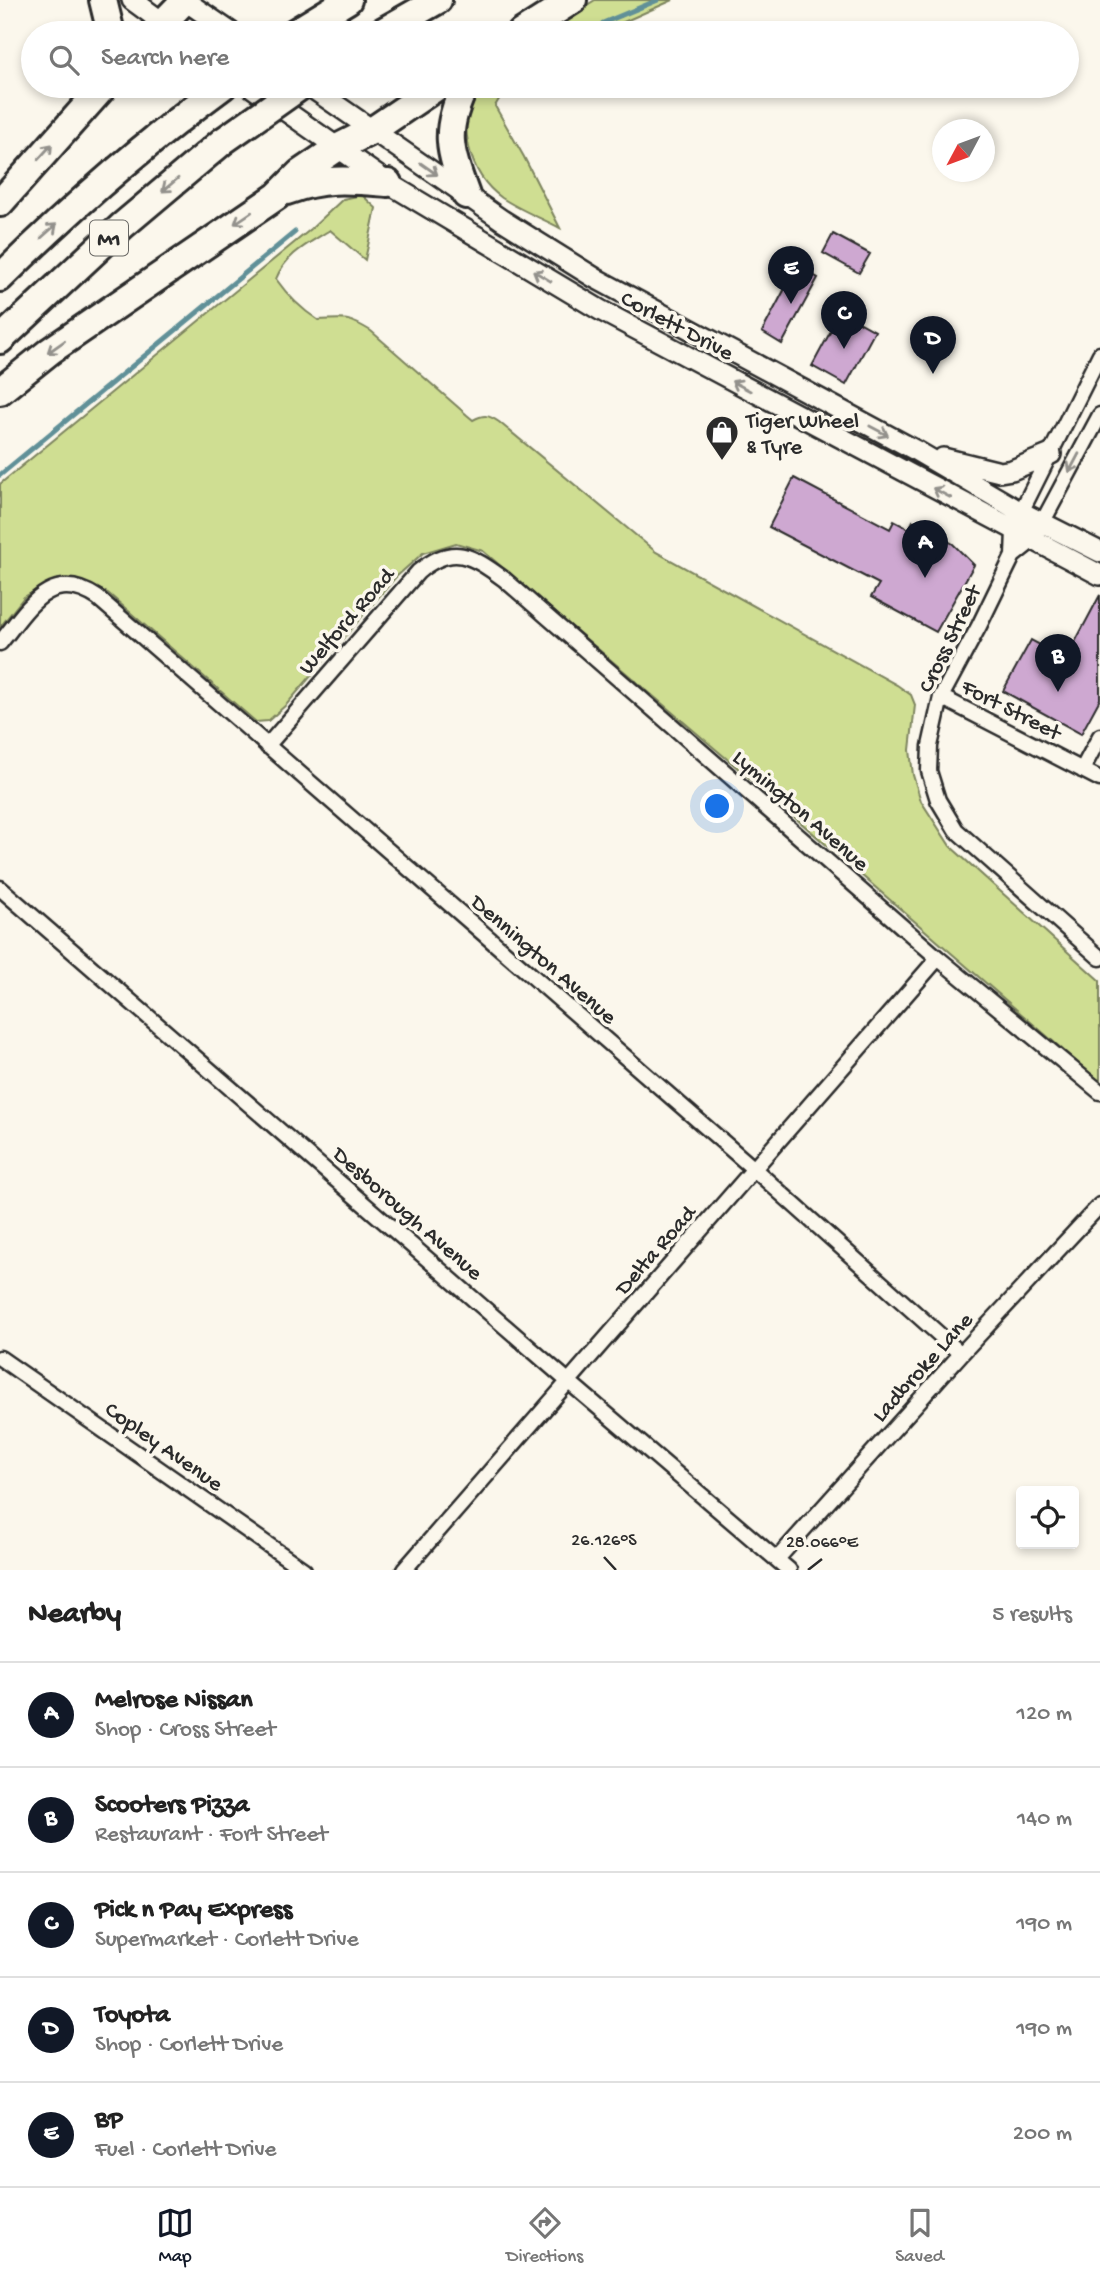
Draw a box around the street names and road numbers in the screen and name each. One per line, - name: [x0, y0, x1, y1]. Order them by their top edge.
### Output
- road number: M1: [90, 220, 128, 256]
- street label: Corlett Drive: [615, 286, 738, 369]
- street label: Welford Road: [294, 562, 402, 681]
- street label: Cross Street: [914, 580, 989, 698]
- street label: Fort Street: [955, 674, 1066, 748]
- street label: Lymington Avenue: [726, 745, 874, 879]
- street label: Dennington Avenue: [463, 889, 622, 1032]
- street label: Desborough Avenue: [325, 1141, 488, 1288]
- street label: Delta Road: [609, 1200, 704, 1303]
- street label: Ladbroke Lane: [867, 1307, 981, 1429]
- street label: Copley Avenue: [98, 1397, 228, 1499]

